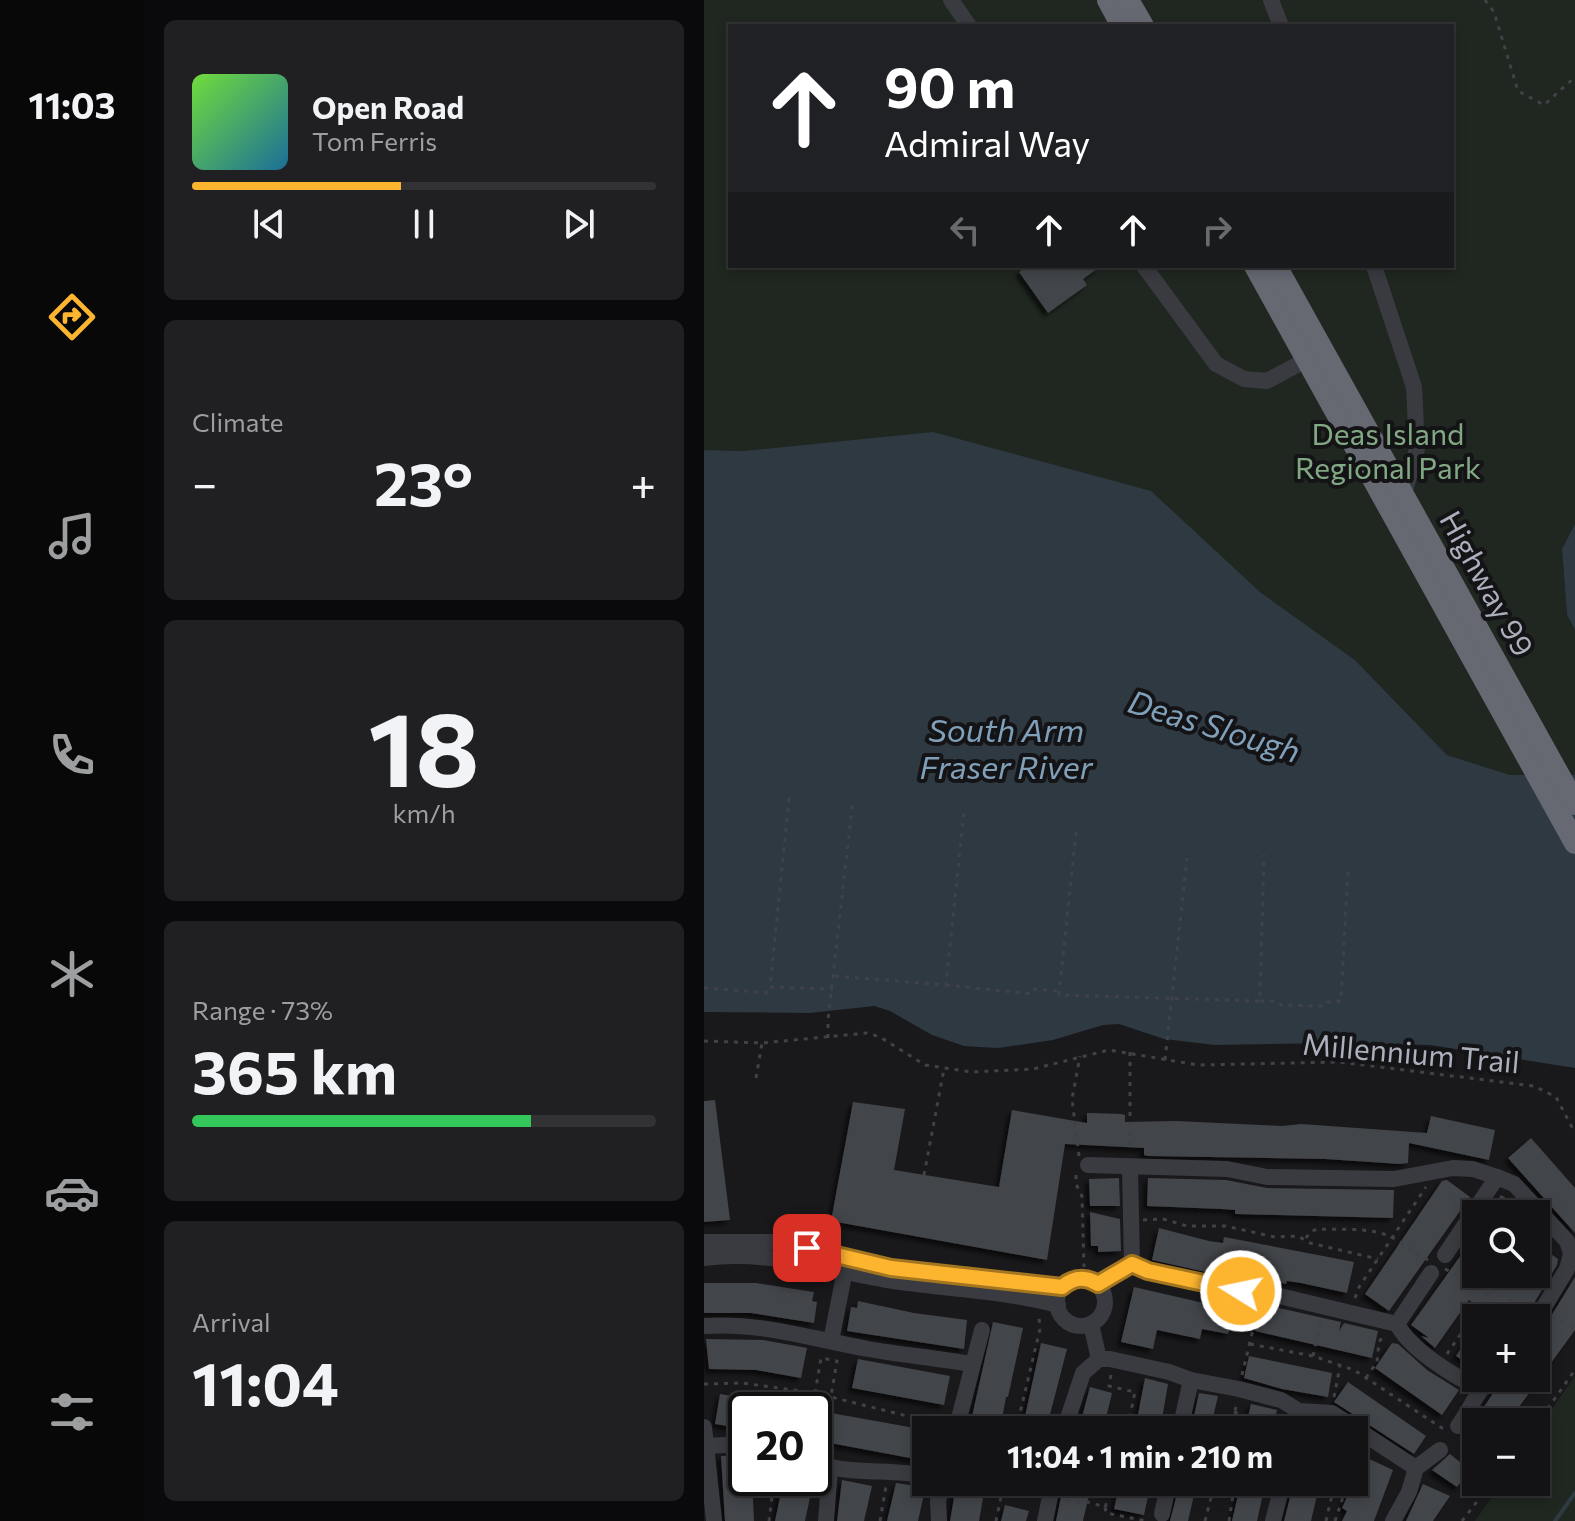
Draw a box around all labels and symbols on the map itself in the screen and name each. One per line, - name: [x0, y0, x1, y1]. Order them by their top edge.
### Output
- park label: Deas Island Regional Park: [1295, 414, 1481, 485]
- street label: Highway 99: [1433, 504, 1543, 662]
- water label: Deas Slough: [1124, 680, 1305, 770]
- water label: South Arm Fraser River: [920, 709, 1094, 786]
- street label: Millennium Trail: [1301, 1024, 1521, 1079]
- pin: [773, 1214, 841, 1282]
- position arrow: [1199, 1249, 1283, 1333]
- speed limit sign: 20: [728, 1392, 832, 1496]

